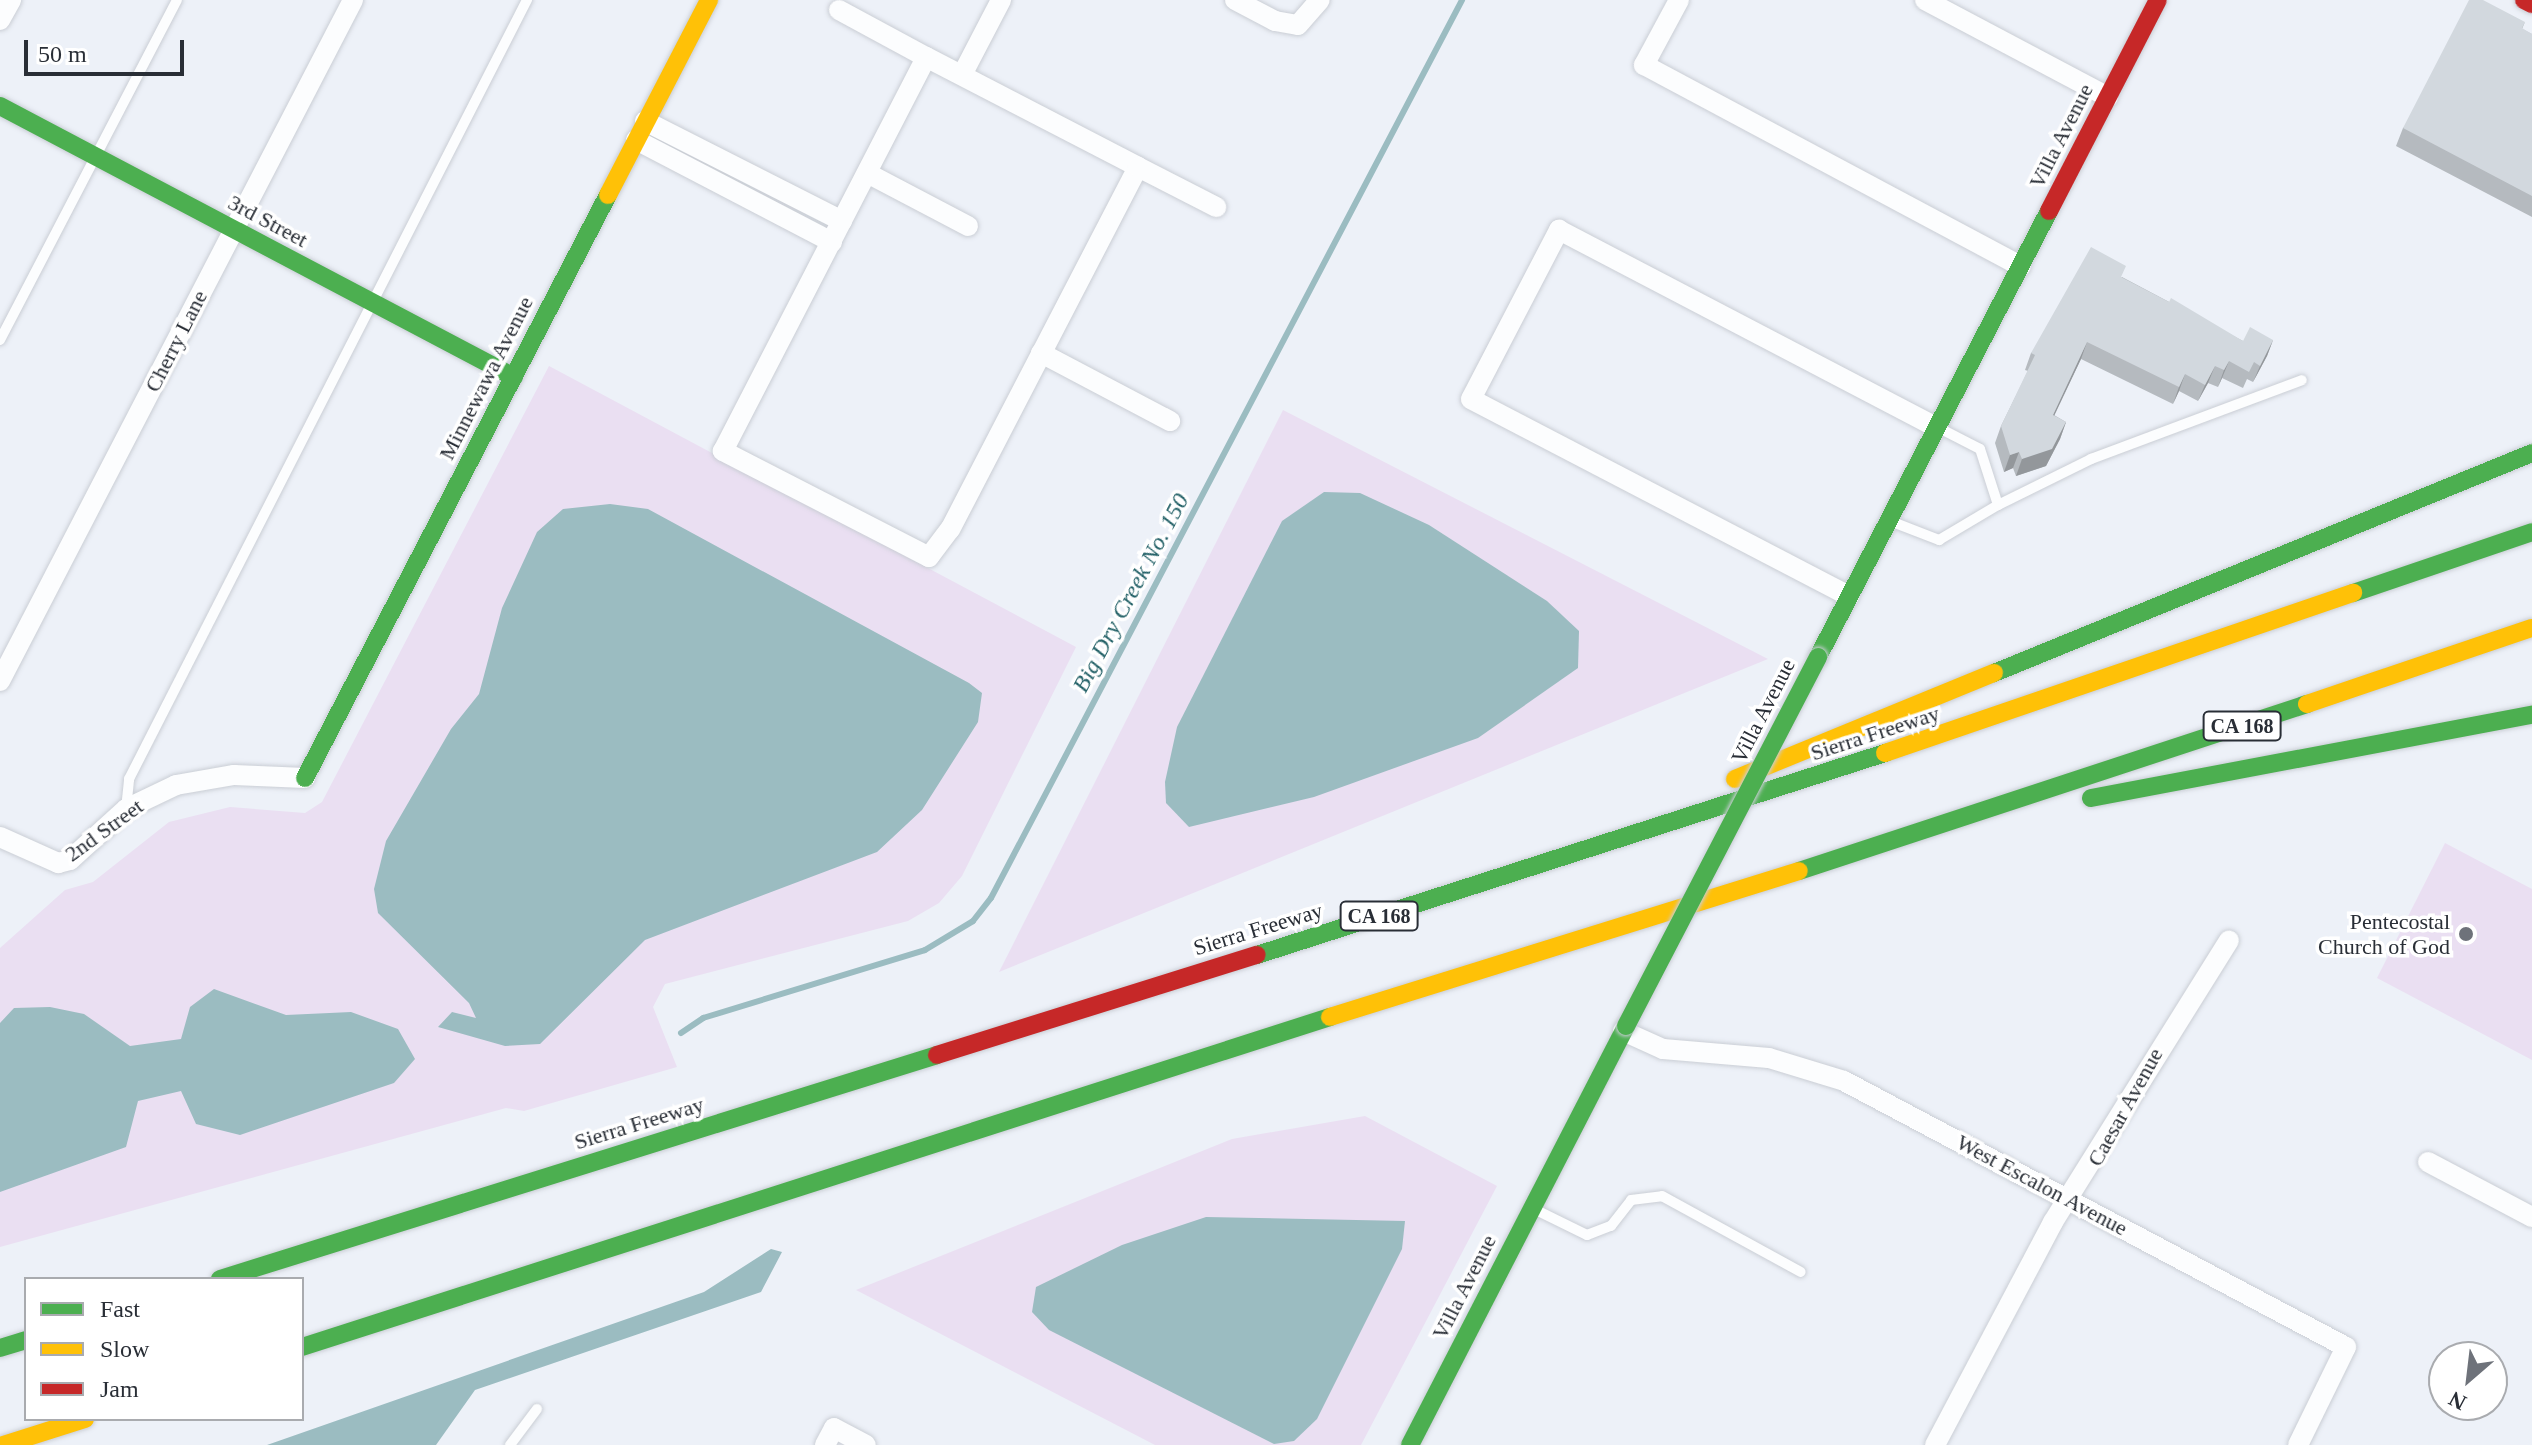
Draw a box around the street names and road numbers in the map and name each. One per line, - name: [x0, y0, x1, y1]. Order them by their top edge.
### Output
- street label: Villa Avenue: [2023, 79, 2099, 193]
- street label: 3rd Street: [224, 189, 312, 253]
- street label: Cherry Lane: [139, 286, 213, 396]
- street label: Minnewawa Avenue: [433, 291, 539, 465]
- street label: Villa Avenue: [1725, 654, 1801, 768]
- street label: Sierra Freeway: [1807, 700, 1943, 766]
- road number: CA 168: [2202, 710, 2282, 742]
- street label: 2nd Street: [60, 793, 148, 867]
- street label: Sierra Freeway: [1190, 897, 1326, 961]
- road number: CA 168: [1339, 900, 1419, 932]
- street label: Caesar Avenue: [2081, 1043, 2169, 1171]
- street label: Sierra Freeway: [571, 1091, 707, 1155]
- street label: West Escalon Avenue: [1952, 1129, 2132, 1241]
- street label: Villa Avenue: [1426, 1230, 1502, 1344]

